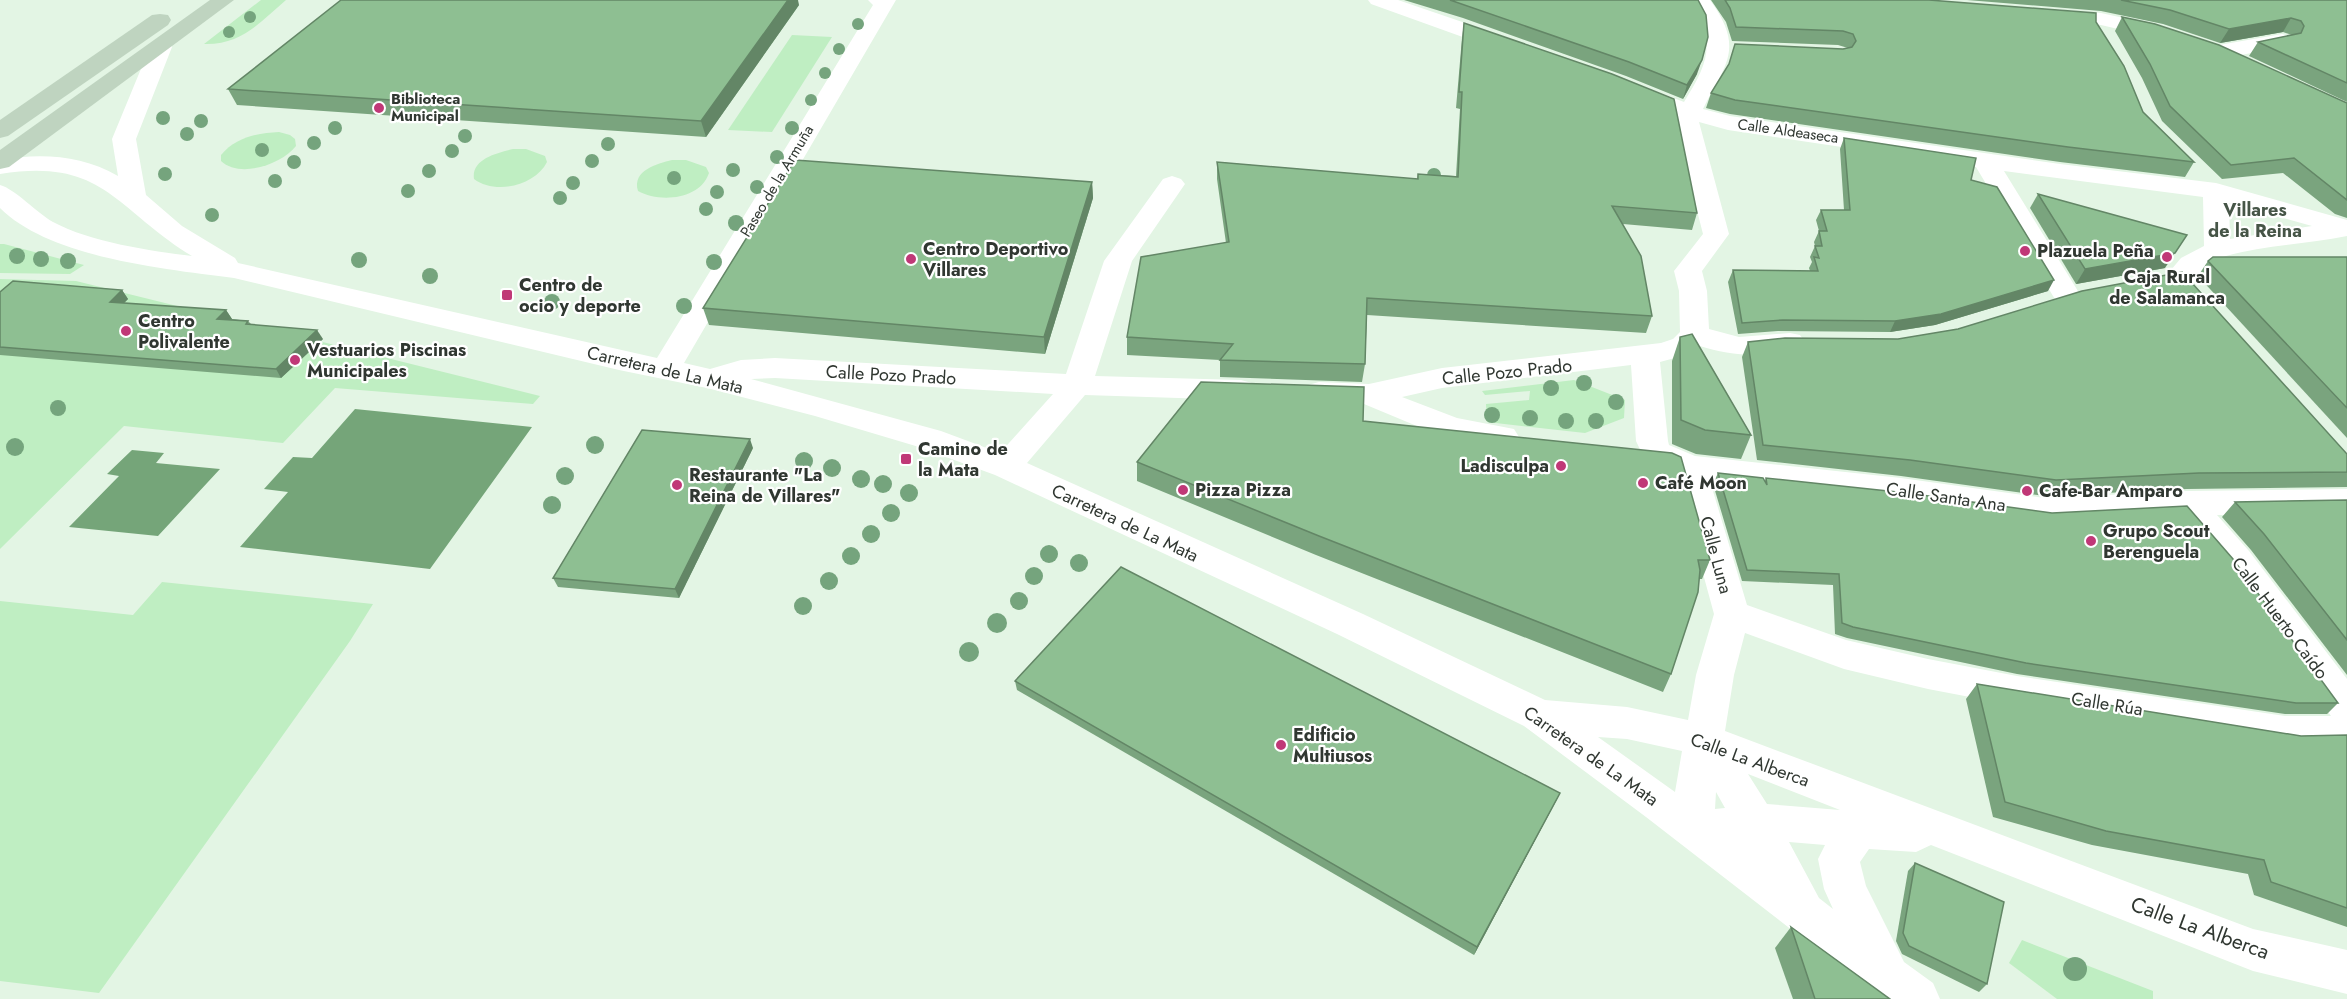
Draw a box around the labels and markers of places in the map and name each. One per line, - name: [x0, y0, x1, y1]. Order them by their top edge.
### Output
- place label: Biblioteca Municipal: [391, 88, 460, 127]
- marker: Biblioteca Municipal: [372, 101, 386, 115]
- place label: Centro Deportivo Villares: [922, 236, 1069, 283]
- place label: Plazuela Peña: [2037, 238, 2154, 264]
- marker: Plazuela Peña: [2018, 244, 2032, 258]
- marker: Caja Rural de Salamanca: [2160, 250, 2174, 264]
- marker: Centro Deportivo Villares: [904, 252, 918, 266]
- place label: Caja Rural de Salamanca: [2109, 264, 2225, 311]
- place label: Centro de ocio y deporte: [519, 272, 641, 319]
- marker: Centro de ocio y deporte: [500, 288, 514, 302]
- place label: Centro Polivalente: [138, 308, 230, 355]
- marker: Centro Polivalente: [119, 324, 133, 338]
- place label: Vestuarios Piscinas Municipales: [306, 337, 466, 384]
- marker: Vestuarios Piscinas Municipales: [288, 353, 302, 367]
- place label: Camino de la Mata: [918, 436, 1008, 483]
- marker: Camino de la Mata: [899, 452, 913, 466]
- place label: Ladisculpa: [1461, 453, 1549, 479]
- marker: Ladisculpa: [1554, 459, 1568, 473]
- place label: Restaurante "La Reina de Villares": [689, 462, 840, 509]
- place label: Café Moon: [1655, 470, 1747, 496]
- marker: Café Moon: [1636, 476, 1650, 490]
- place label: Pizza Pizza: [1195, 477, 1291, 503]
- marker: Restaurante "La Reina de Villares": [670, 478, 684, 492]
- place label: Cafe-Bar Amparo: [2039, 478, 2183, 504]
- marker: Pizza Pizza: [1176, 483, 1190, 497]
- marker: Cafe-Bar Amparo: [2020, 484, 2034, 498]
- place label: Grupo Scout Berenguela: [2103, 518, 2210, 565]
- marker: Grupo Scout Berenguela: [2084, 534, 2098, 548]
- place label: Edificio Multiusos: [1293, 722, 1372, 769]
- marker: Edificio Multiusos: [1274, 738, 1288, 752]

